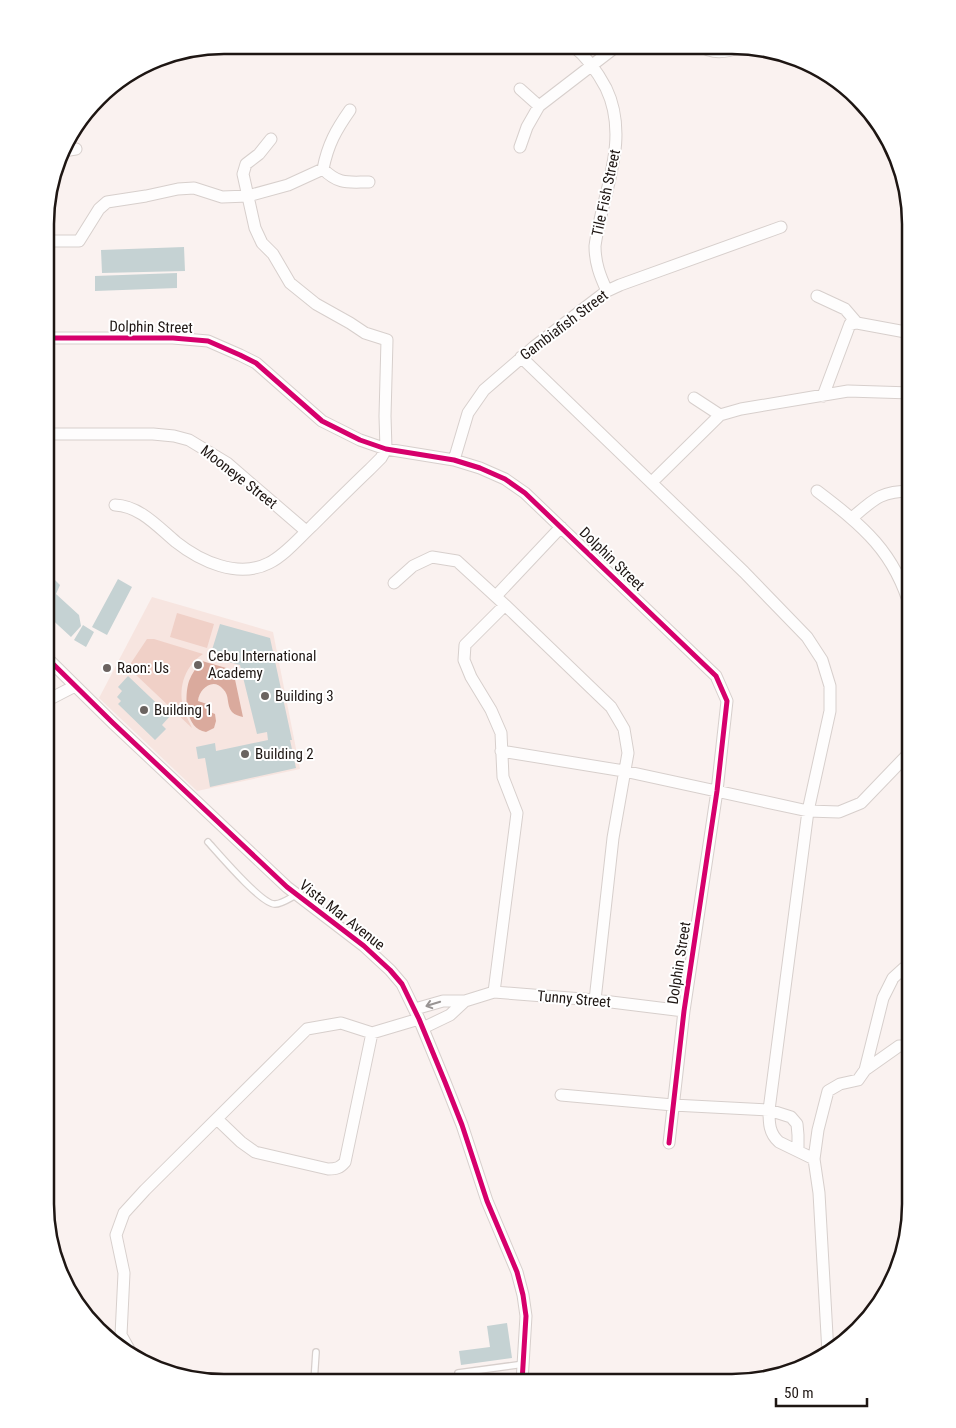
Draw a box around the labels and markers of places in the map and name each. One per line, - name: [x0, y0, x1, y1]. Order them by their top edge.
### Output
- place label: Cebu International Academy: [208, 647, 316, 682]
- place label: Raon: Us: [117, 659, 169, 677]
- marker: Cebu International Academy: [192, 659, 204, 671]
- marker: Raon: Us: [101, 662, 113, 674]
- place label: Building 3: [275, 687, 334, 705]
- marker: Building 3: [259, 690, 271, 702]
- place label: Building 1: [154, 701, 213, 719]
- marker: Building 1: [138, 704, 150, 716]
- place label: Building 2: [255, 745, 314, 763]
- marker: Building 2: [239, 748, 251, 760]

